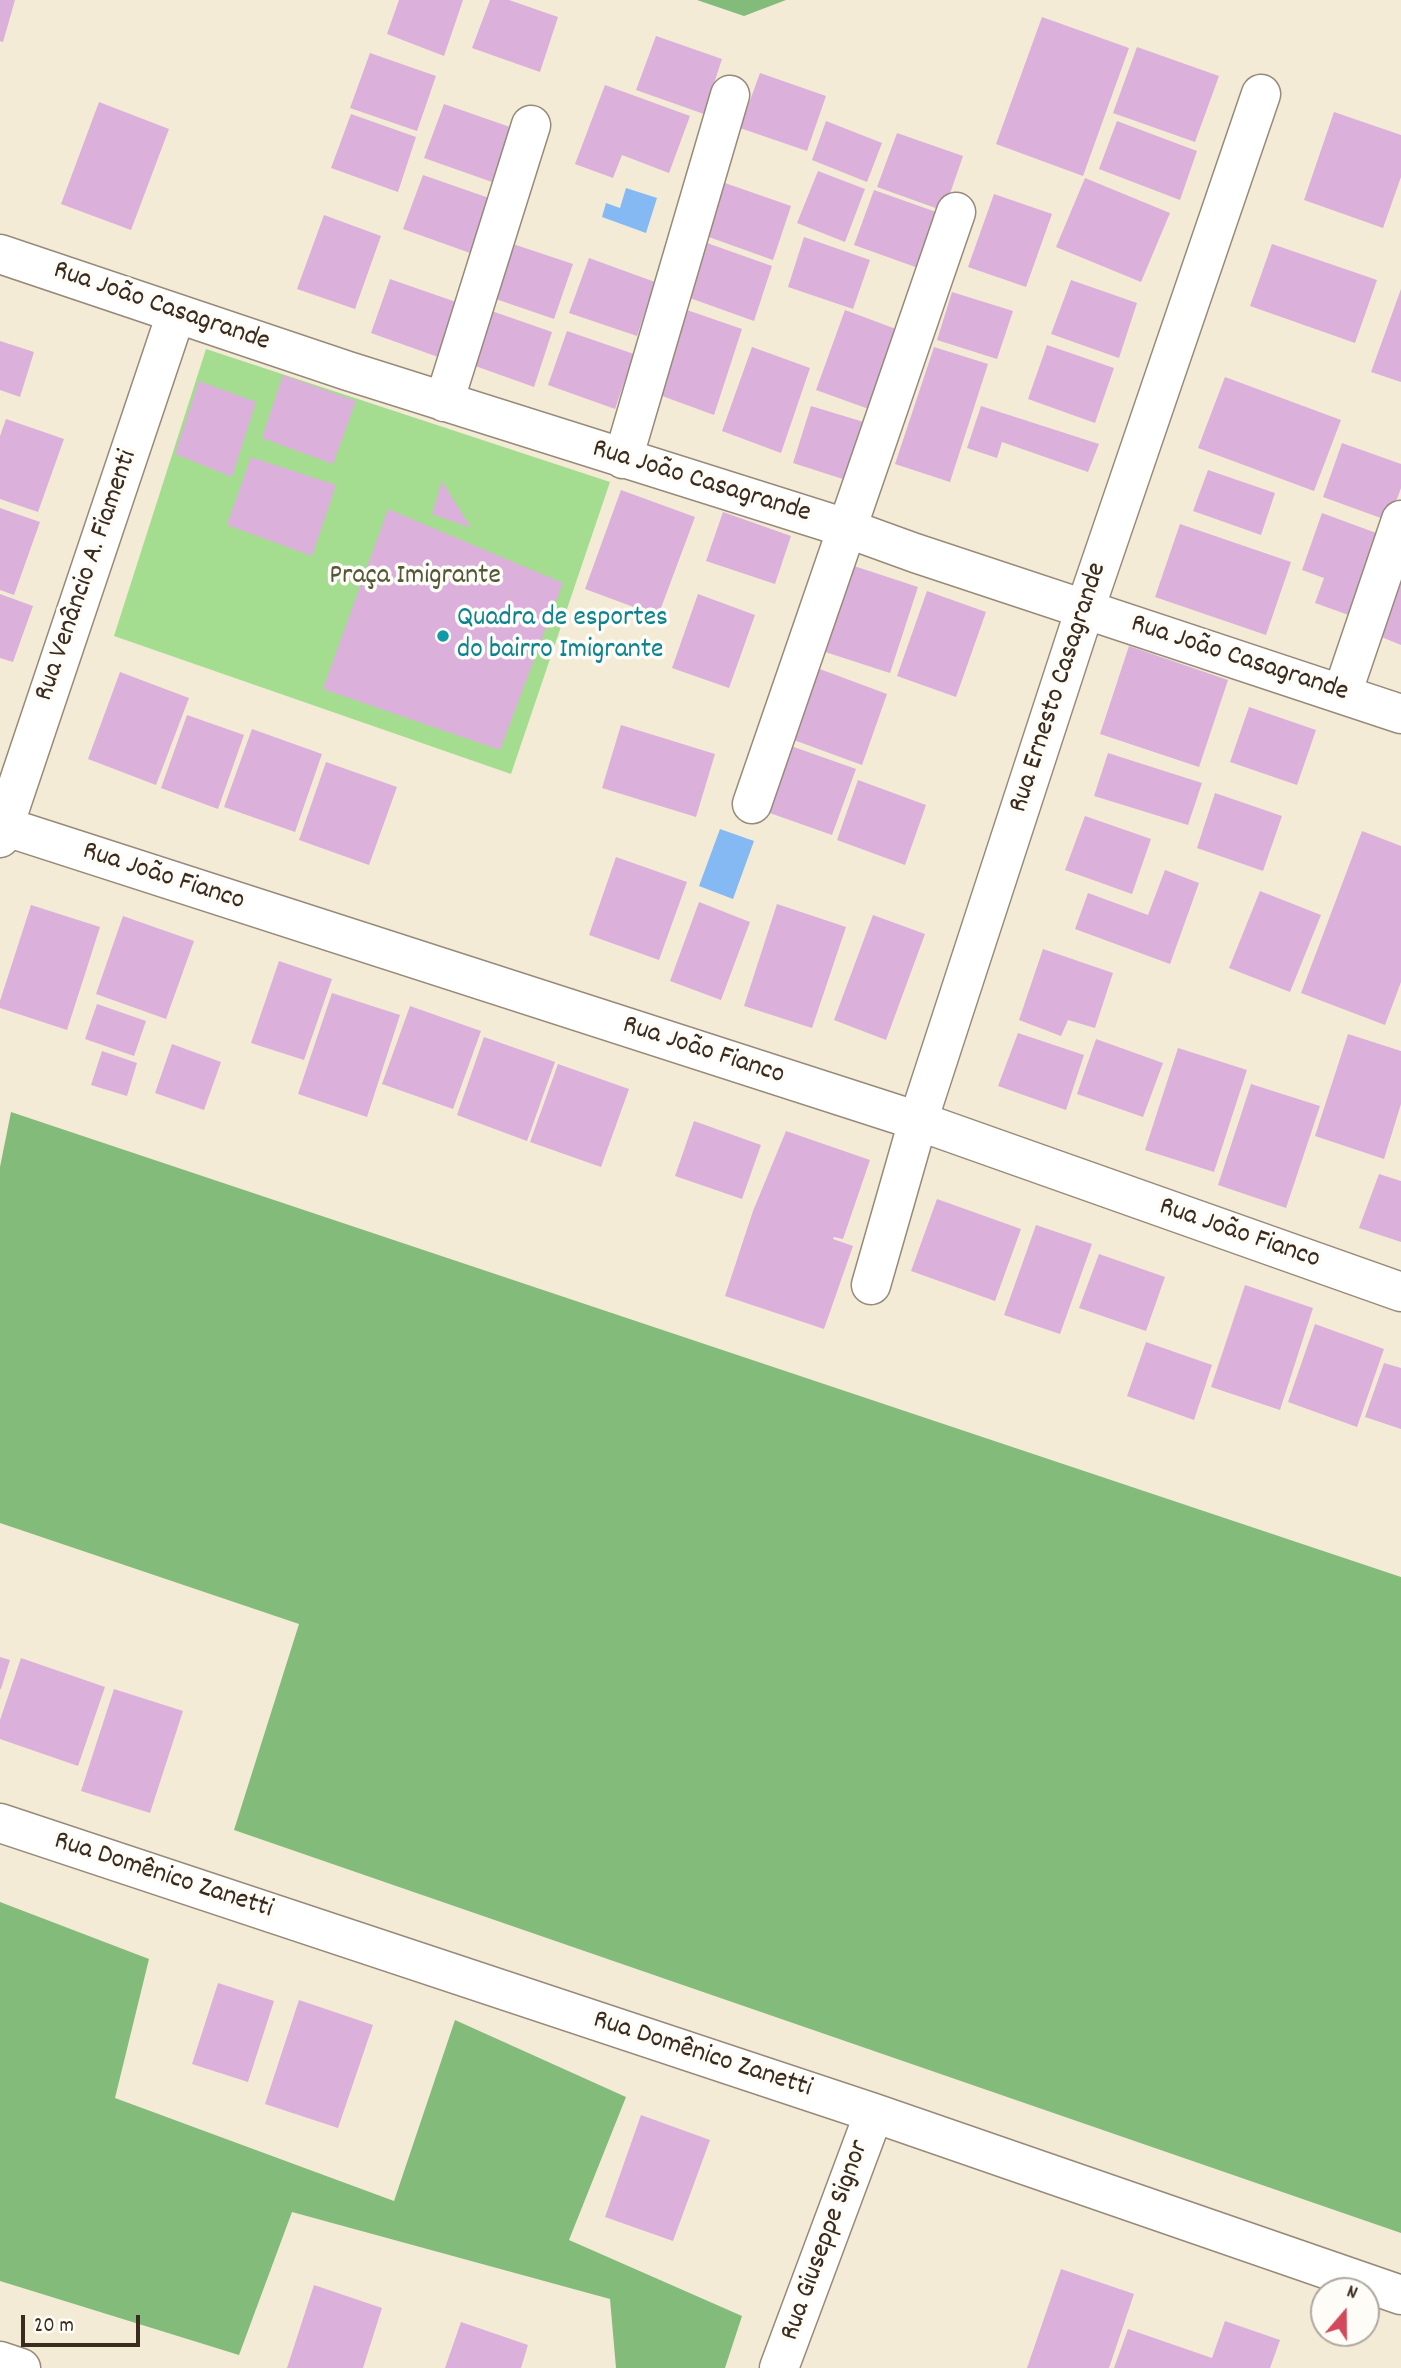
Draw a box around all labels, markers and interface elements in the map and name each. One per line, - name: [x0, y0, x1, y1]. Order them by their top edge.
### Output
- street label: Rua João Casagrande: [48, 255, 274, 361]
- street label: Rua João Casagrande: [588, 434, 814, 532]
- street label: Rua Venâncio A. Fiamenti: [29, 446, 147, 706]
- street label: Rua Ernesto Casagrande: [1004, 559, 1116, 817]
- park label: Praça Imigrante: [329, 561, 501, 595]
- place label: Quadra de esportes do bairro Imigrante: [457, 603, 668, 669]
- street label: Rua João Casagrande: [1126, 609, 1352, 711]
- marker: Quadra de esportes do bairro Imigrante: [435, 628, 451, 644]
- street label: Rua João Fianco: [78, 836, 248, 920]
- street label: Rua João Fianco: [618, 1010, 788, 1094]
- street label: Rua João Fianco: [1154, 1192, 1324, 1278]
- street label: Rua Domênico Zanetti: [49, 1826, 277, 1928]
- street label: Rua Domênico Zanetti: [588, 2005, 816, 2107]
- street label: Rua Giuseppe Signor: [775, 2136, 879, 2346]
- north arrow: [1310, 2277, 1380, 2347]
- text: N: [1343, 2279, 1361, 2308]
- scale bar: [24, 2302, 144, 2346]
- text: 20 m: [34, 2312, 74, 2342]

